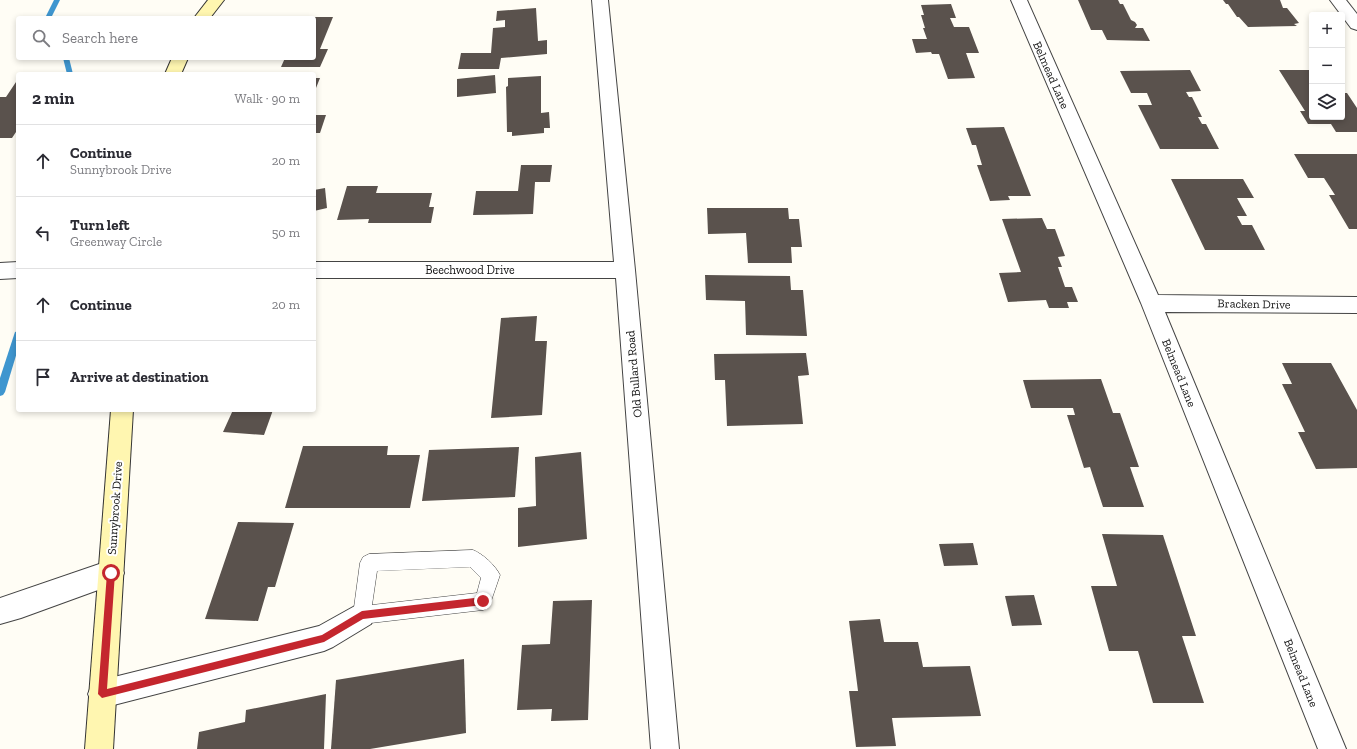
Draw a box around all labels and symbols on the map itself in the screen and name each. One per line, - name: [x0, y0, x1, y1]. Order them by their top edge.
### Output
- street label: Belmead Lane: [1030, 39, 1072, 111]
- street label: Beechwood Drive: [425, 263, 515, 277]
- street label: Bracken Drive: [1217, 296, 1291, 312]
- street label: Old Bullard Road: [623, 329, 645, 418]
- street label: Belmead Lane: [1159, 337, 1199, 409]
- street label: Sunnybrook Drive: [105, 460, 125, 555]
- route start: [102, 564, 120, 582]
- route end: [474, 592, 492, 610]
- street label: Belmead Lane: [1281, 637, 1321, 709]

